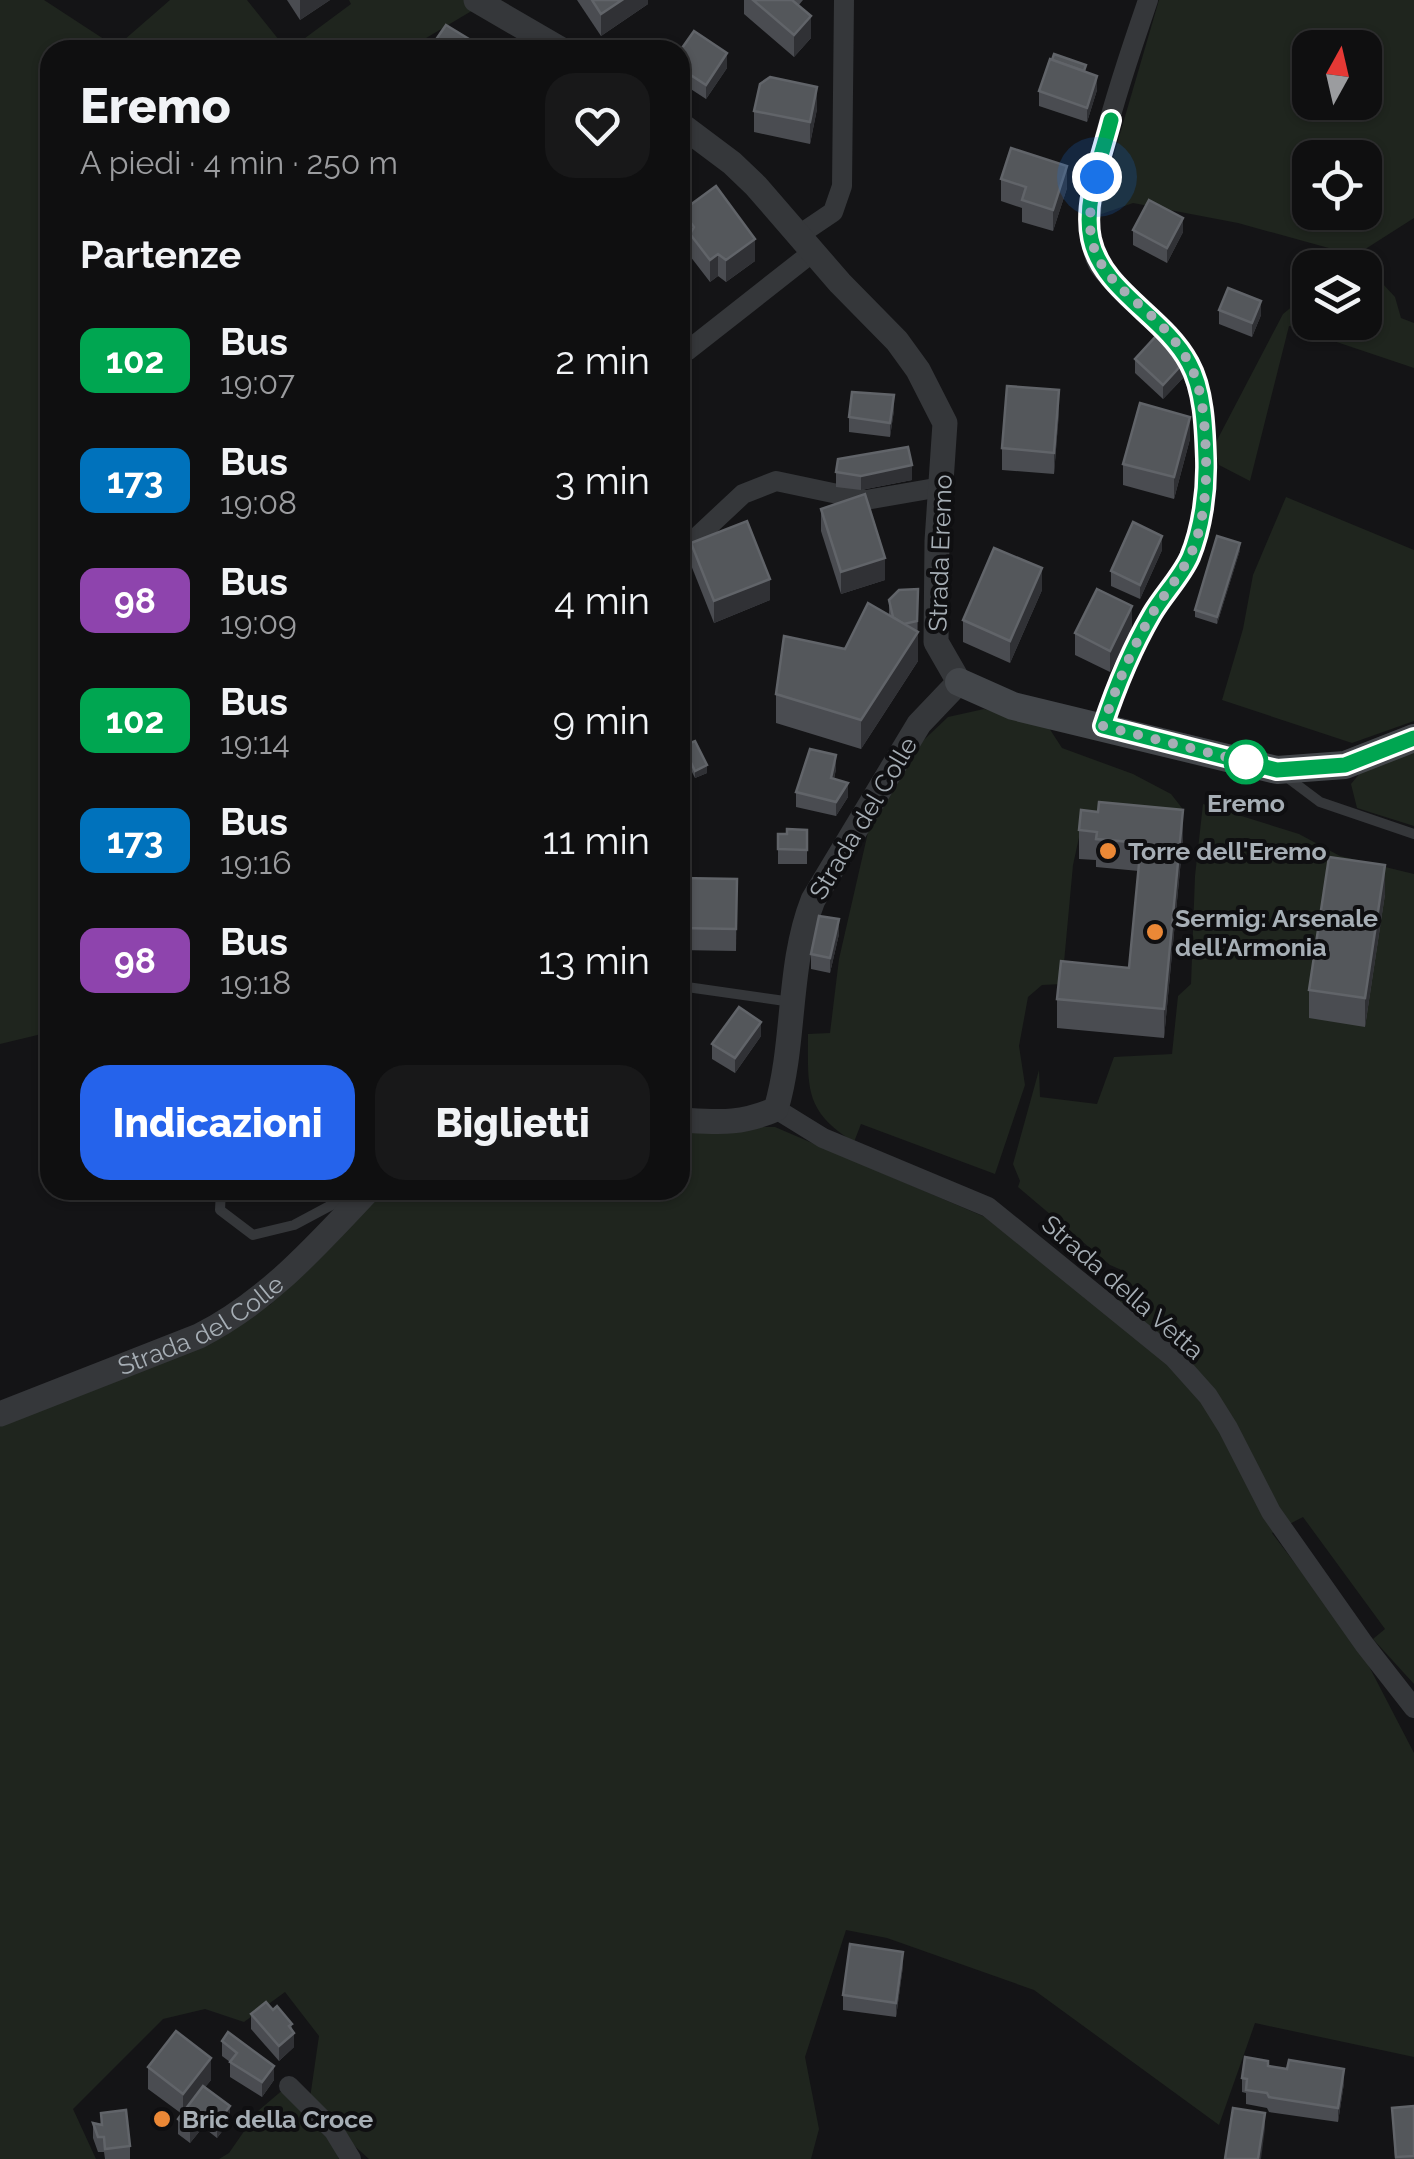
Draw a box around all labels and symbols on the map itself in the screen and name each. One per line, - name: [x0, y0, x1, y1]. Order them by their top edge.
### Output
- north arrow: [1292, 30, 1382, 120]
- your location: [1072, 152, 1122, 202]
- street label: Strada Eremo: [922, 474, 958, 632]
- street label: Strada del Colle: [803, 731, 923, 905]
- marker: Eremo: [1225, 741, 1267, 783]
- place label: Eremo: [1207, 788, 1285, 818]
- place label: Torre dell'Eremo: [1128, 836, 1327, 866]
- marker: Torre dell'Eremo: [1097, 840, 1119, 862]
- place label: Sermig: Arsenale dell'Armonia: [1175, 903, 1378, 962]
- marker: Sermig: Arsenale dell'Armonia: [1144, 921, 1166, 943]
- street label: Strada della Vetta: [1036, 1209, 1210, 1365]
- street label: Strada del Colle: [114, 1269, 290, 1381]
- place label: Bric della Croce: [182, 2104, 373, 2134]
- marker: Bric della Croce: [151, 2108, 173, 2130]

